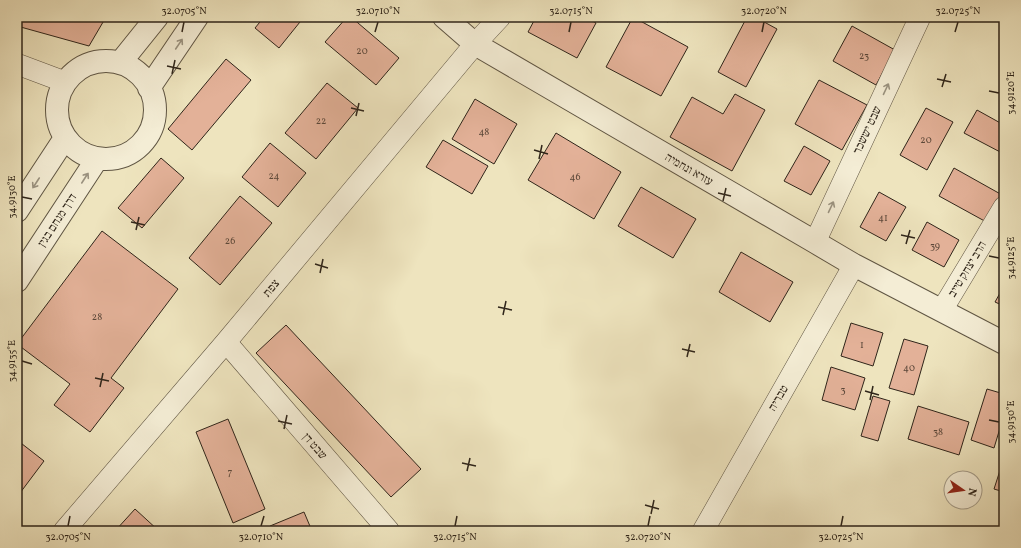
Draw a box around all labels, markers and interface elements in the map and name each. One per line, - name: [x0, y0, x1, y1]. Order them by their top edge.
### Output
- text: 32.0705°N: [161, 4, 207, 18]
- text: 32.0710°N: [356, 4, 401, 18]
- text: 32.0715°N: [549, 4, 593, 18]
- text: 32.0720°N: [741, 4, 787, 18]
- text: 32.0725°N: [936, 4, 981, 18]
- one-way arrow: [175, 39, 183, 50]
- house number: 20: [356, 44, 368, 58]
- house number: 23: [859, 49, 869, 63]
- text: 34.9120°E: [1004, 71, 1018, 115]
- one-way arrow: [883, 84, 890, 96]
- street label: שבט יששכר: [850, 104, 886, 157]
- house number: 22: [316, 114, 326, 128]
- house number: 48: [479, 125, 489, 139]
- house number: 20: [920, 133, 932, 147]
- street label: עזרא ונחמיה: [661, 150, 716, 190]
- house number: 24: [268, 169, 280, 183]
- house number: 46: [570, 170, 580, 184]
- one-way arrow: [81, 173, 89, 184]
- text: 34.9130°E: [5, 175, 19, 219]
- one-way arrow: [32, 177, 40, 188]
- street label: דרך מנחם בגין: [35, 191, 81, 250]
- one-way arrow: [828, 201, 835, 213]
- house number: 41: [878, 211, 888, 225]
- house number: 26: [225, 234, 235, 248]
- text: 34.9125°E: [1004, 237, 1018, 279]
- street label: הרב יצחק טייב: [945, 238, 991, 301]
- house number: 39: [930, 239, 940, 253]
- street label: צפת: [260, 276, 284, 301]
- house number: 28: [92, 310, 102, 324]
- house number: 1: [860, 338, 864, 352]
- text: 34.9135°E: [5, 340, 19, 382]
- house number: 40: [903, 361, 915, 375]
- street label: טבריה: [765, 383, 793, 414]
- house number: 3: [840, 383, 846, 397]
- text: 34.9130°E: [1004, 400, 1018, 444]
- house number: 38: [933, 425, 943, 439]
- street label: שבט דן: [298, 430, 330, 463]
- house number: 7: [228, 465, 233, 479]
- north arrow: [943, 470, 983, 510]
- text: N: [963, 486, 979, 497]
- text: 32.0705°N: [45, 530, 91, 544]
- text: 32.0710°N: [239, 530, 284, 544]
- text: 32.0715°N: [433, 530, 477, 544]
- text: 32.0720°N: [625, 530, 671, 544]
- text: 32.0725°N: [819, 530, 864, 544]

